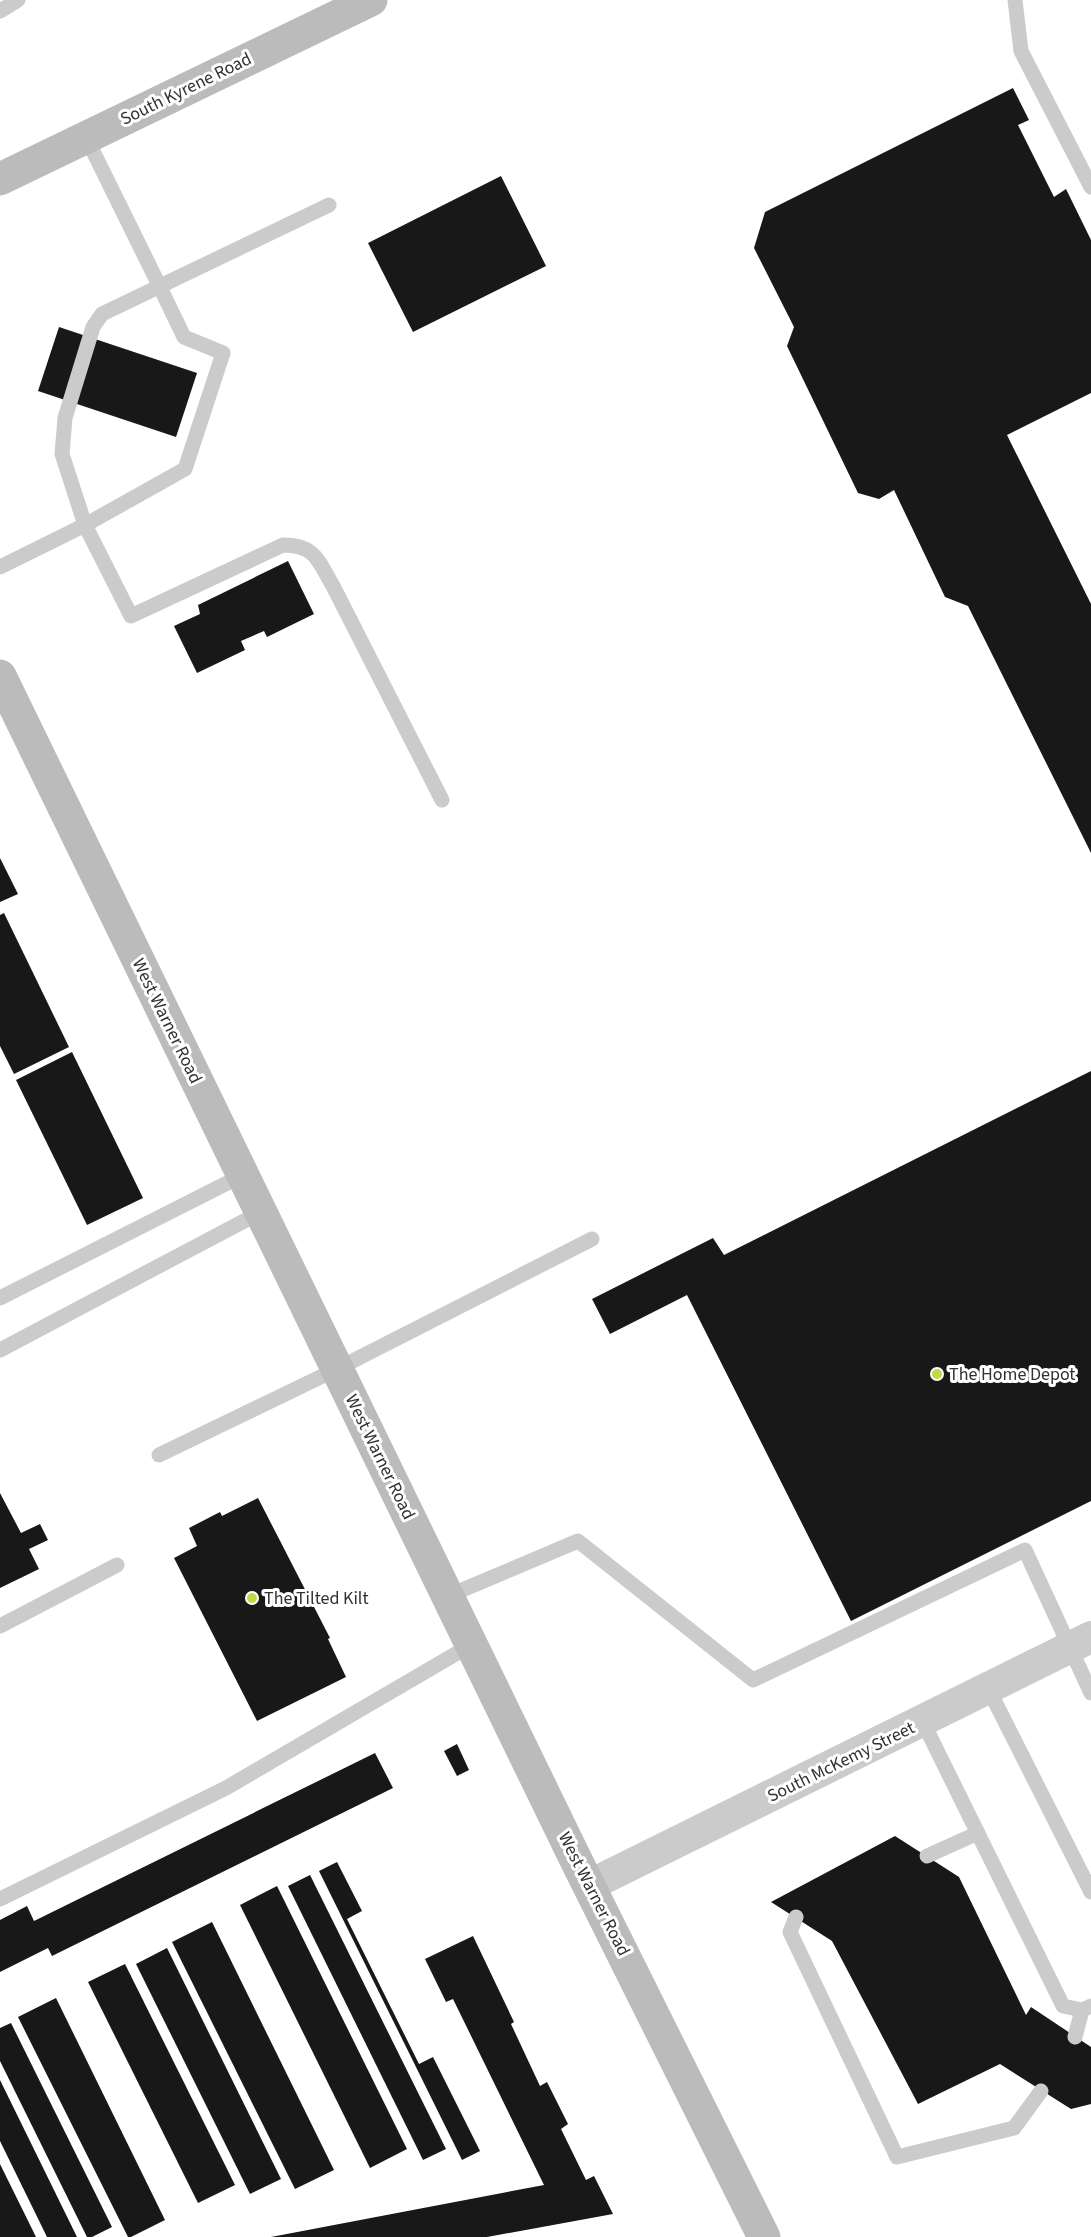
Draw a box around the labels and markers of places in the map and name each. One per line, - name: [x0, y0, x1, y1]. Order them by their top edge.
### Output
- place label: The Home Depot: [949, 1362, 1075, 1387]
- marker: The Home Depot: [930, 1367, 944, 1381]
- place label: The Tilted Kilt: [264, 1586, 369, 1611]
- marker: The Tilted Kilt: [245, 1591, 259, 1605]

